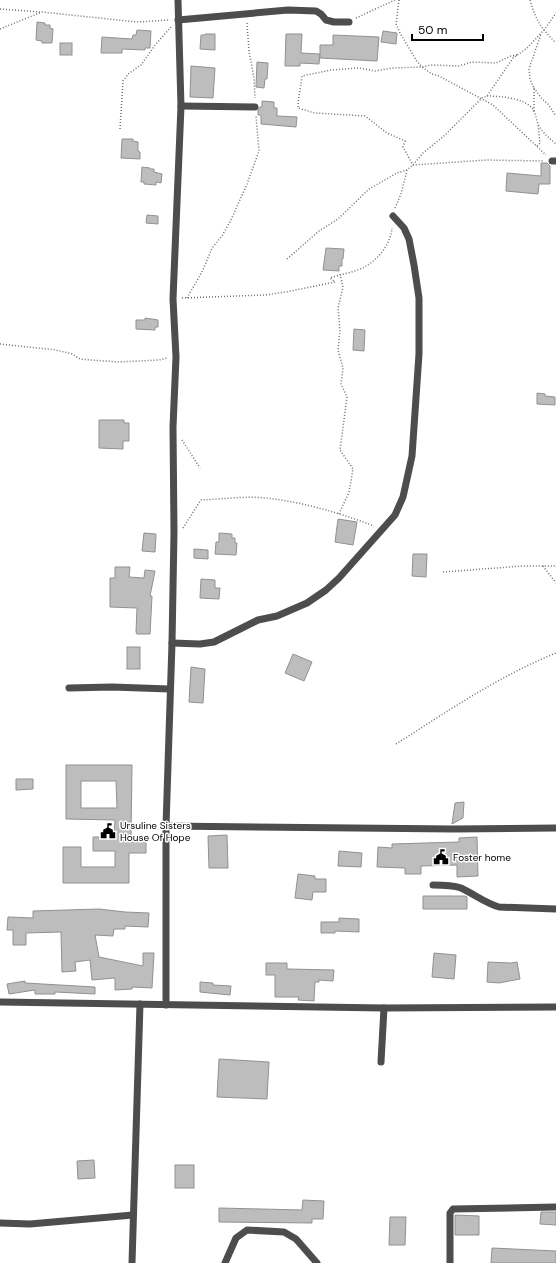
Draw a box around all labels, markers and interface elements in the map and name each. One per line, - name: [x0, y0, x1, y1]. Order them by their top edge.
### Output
- scale bar: [412, 16, 483, 42]
- text: 50 m: [418, 22, 447, 38]
- place label: Ursuline Sisters House Of Hope: [120, 819, 191, 844]
- public building icon: Ursuline Sisters House Of Hope: [99, 822, 117, 840]
- public building icon: Foster home: [432, 848, 450, 866]
- place label: Foster home: [453, 851, 511, 864]

